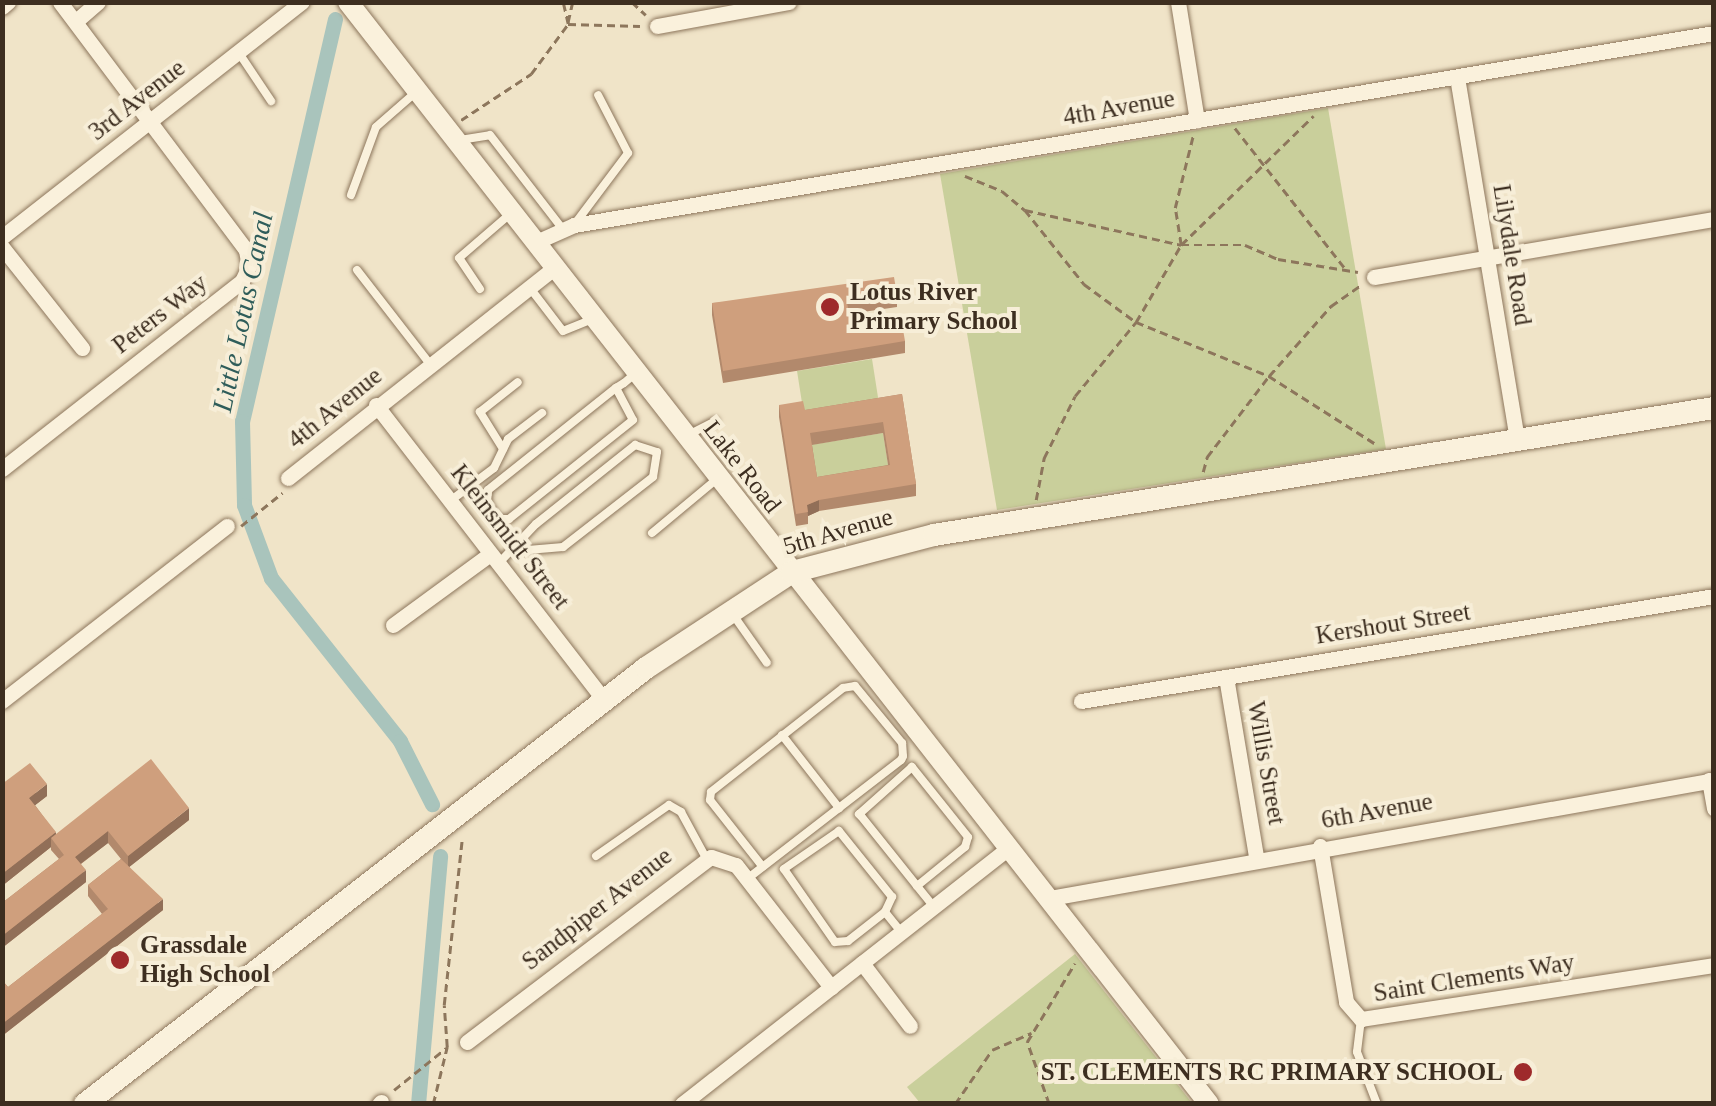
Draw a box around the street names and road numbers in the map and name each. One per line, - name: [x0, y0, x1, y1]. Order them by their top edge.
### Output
- street label: 3rd Avenue: [82, 53, 192, 147]
- street label: 4th Avenue: [1060, 83, 1178, 133]
- street label: Lilydale Road: [1486, 182, 1538, 328]
- street label: Peters Way: [106, 268, 214, 360]
- street label: 4th Avenue: [281, 360, 389, 456]
- street label: Lake Road: [697, 415, 787, 519]
- street label: Kleinsmidt Street: [444, 459, 576, 615]
- street label: 5th Avenue: [779, 502, 897, 562]
- street label: Kershout Street: [1314, 597, 1472, 651]
- street label: Willis Street: [1240, 699, 1292, 827]
- street label: 6th Avenue: [1318, 786, 1436, 836]
- street label: Sandpiper Avenue: [515, 841, 679, 977]
- street label: Saint Clements Way: [1371, 947, 1577, 1009]

